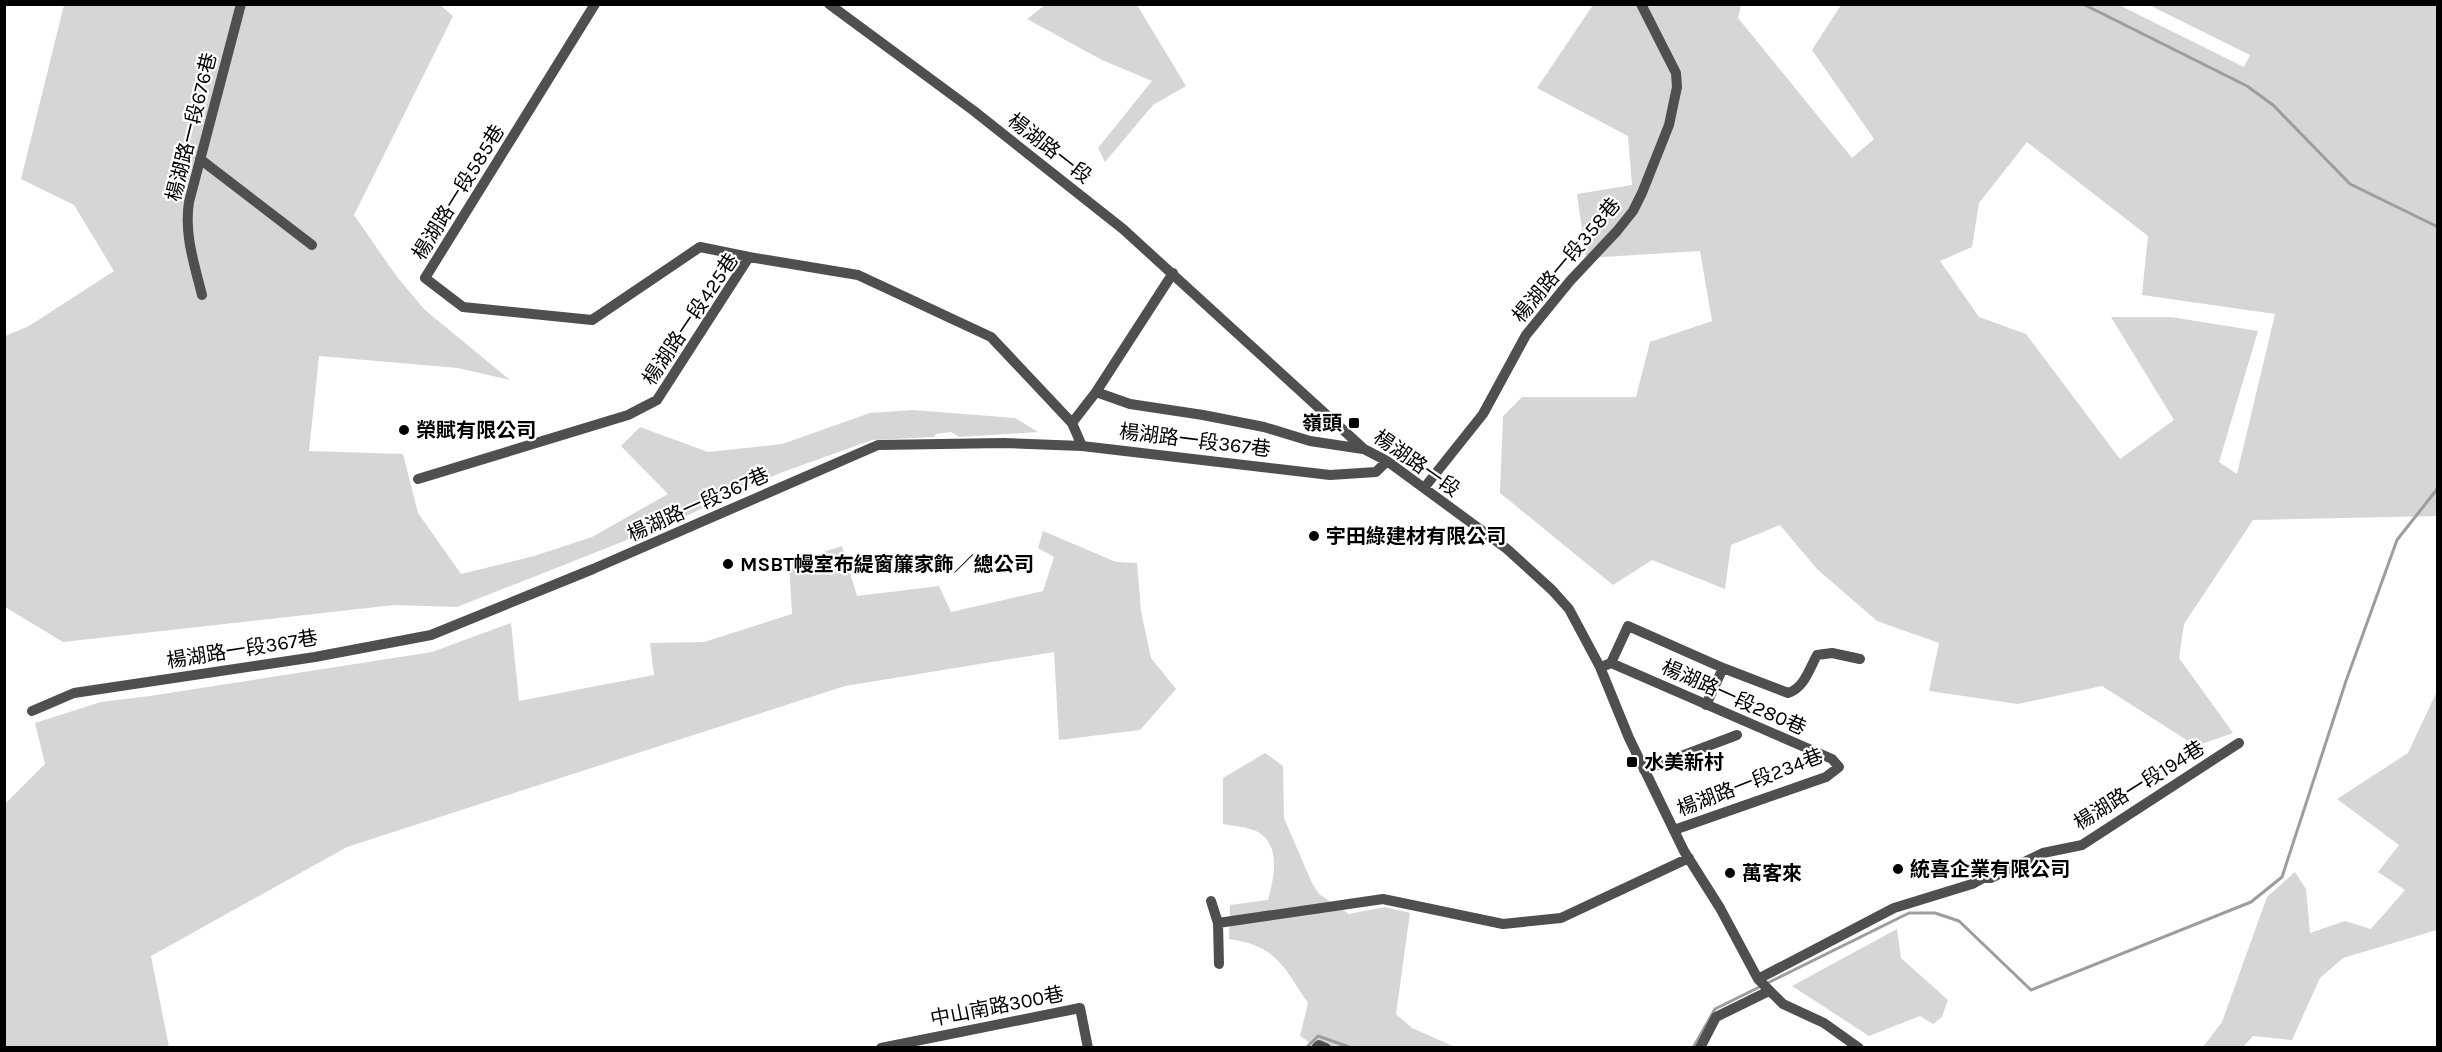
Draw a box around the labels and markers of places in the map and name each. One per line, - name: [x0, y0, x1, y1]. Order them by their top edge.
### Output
- place label: 嶺頭: [1302, 412, 1342, 435]
- marker: 嶺頭: [1347, 416, 1361, 430]
- place label: 榮賦有限公司: [416, 419, 536, 442]
- marker: 榮賦有限公司: [397, 423, 411, 437]
- place label: 宇田綠建材有限公司: [1326, 525, 1506, 548]
- marker: 宇田綠建材有限公司: [1307, 529, 1321, 543]
- place label: MSBT幔室布緹窗簾家飾／總公司: [740, 553, 1034, 576]
- marker: MSBT幔室布緹窗簾家飾／總公司: [721, 557, 735, 571]
- place label: 水美新村: [1644, 751, 1724, 774]
- marker: 水美新村: [1625, 755, 1639, 769]
- place label: 統喜企業有限公司: [1910, 858, 2070, 881]
- place label: 萬客來: [1742, 862, 1802, 885]
- marker: 統喜企業有限公司: [1891, 862, 1905, 876]
- marker: 萬客來: [1723, 866, 1737, 880]

